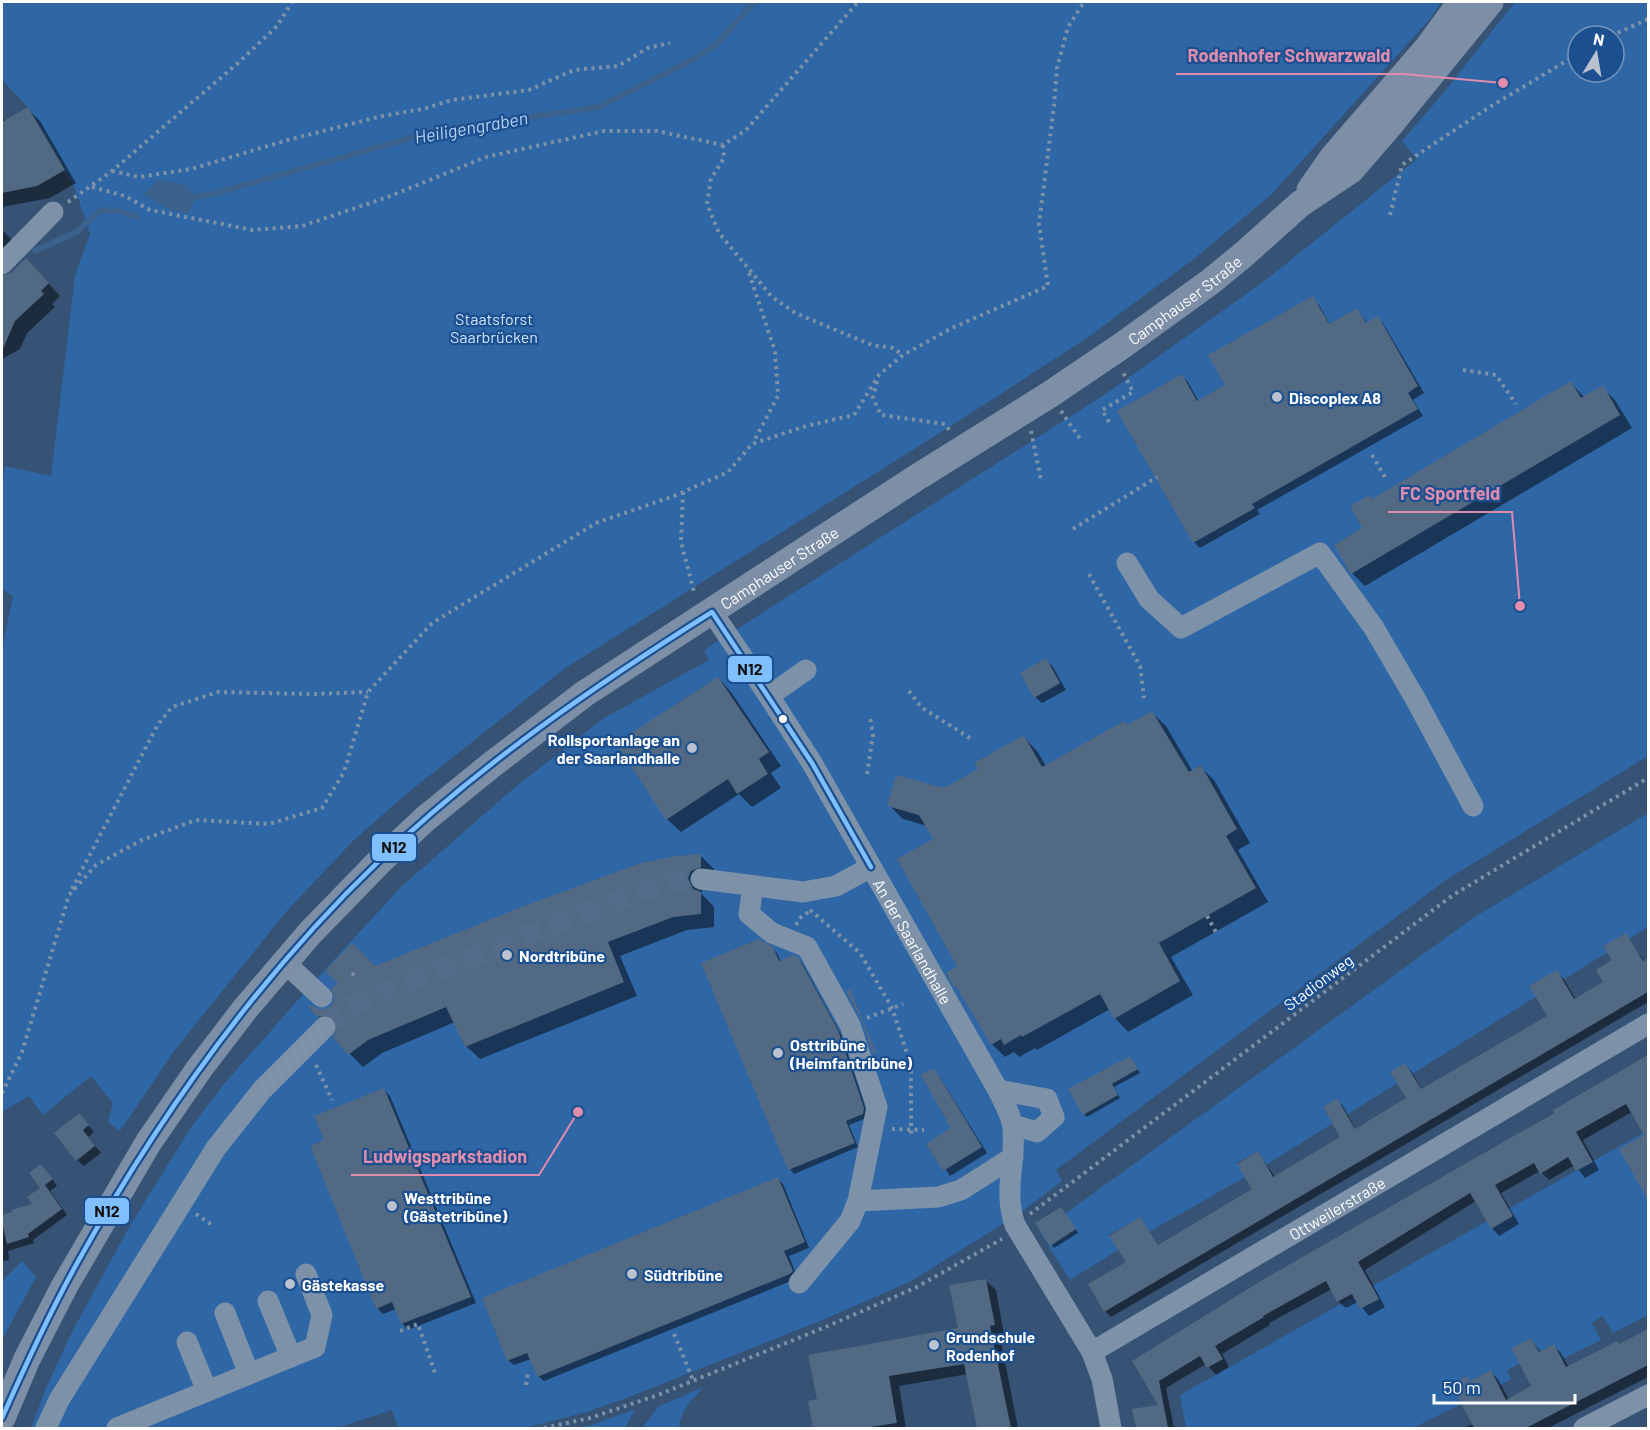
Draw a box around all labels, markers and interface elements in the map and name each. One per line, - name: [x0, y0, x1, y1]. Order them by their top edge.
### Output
- north arrow: [1566, 24, 1626, 84]
- text: N: [1592, 28, 1606, 49]
- callout: Rodenhofer Schwarzwald: [1176, 38, 1403, 74]
- text: Rodenhofer Schwarzwald: [1187, 44, 1391, 66]
- water label: Heiligengraben: [413, 106, 529, 148]
- street label: Camphauser Straße: [1124, 251, 1245, 348]
- park label: Staatsforst Saarbrücken: [450, 309, 538, 346]
- place label: Discoplex A8: [1289, 388, 1381, 407]
- marker: Discoplex A8: [1270, 390, 1284, 404]
- callout: FC Sportfeld: [1388, 476, 1512, 512]
- text: FC Sportfeld: [1400, 482, 1500, 504]
- street label: Camphauser Straße: [716, 522, 842, 613]
- line badge: N12: [727, 655, 773, 683]
- text: N12: [737, 659, 763, 678]
- unlabelled marker: [777, 713, 789, 725]
- place label: Rollsportanlage an der Saarlandhalle: [548, 730, 680, 767]
- marker: Rollsportanlage an der Saarlandhalle: [685, 741, 699, 755]
- line badge: N12: [371, 833, 417, 862]
- text: N12: [381, 837, 407, 856]
- street label: An der Saarlandhalle: [870, 875, 956, 1007]
- place label: Nordtribüne: [519, 946, 605, 965]
- marker: Nordtribüne: [500, 948, 514, 962]
- street label: Stadionweg: [1280, 950, 1356, 1014]
- place label: Osttribüne (Heimfantribüne): [789, 1035, 913, 1072]
- marker: Osttribüne (Heimfantribüne): [771, 1046, 785, 1060]
- callout: Ludwigsparkstadion: [351, 1139, 539, 1175]
- text: Ludwigsparkstadion: [363, 1145, 527, 1167]
- street label: Ottweilerstraße: [1285, 1172, 1388, 1243]
- place label: Westtribüne (Gästetribüne): [403, 1188, 508, 1225]
- line badge: N12: [84, 1197, 130, 1225]
- marker: Westtribüne (Gästetribüne): [385, 1199, 399, 1213]
- text: N12: [94, 1201, 120, 1220]
- place label: Südtribüne: [644, 1265, 723, 1284]
- marker: Südtribüne: [625, 1267, 639, 1281]
- place label: Gästekasse: [302, 1275, 384, 1294]
- marker: Gästekasse: [283, 1277, 297, 1291]
- place label: Grundschule Rodenhof: [946, 1327, 1035, 1364]
- marker: Grundschule Rodenhof: [927, 1338, 941, 1352]
- scale bar: [1434, 1367, 1575, 1405]
- text: 50 m: [1443, 1376, 1481, 1398]

